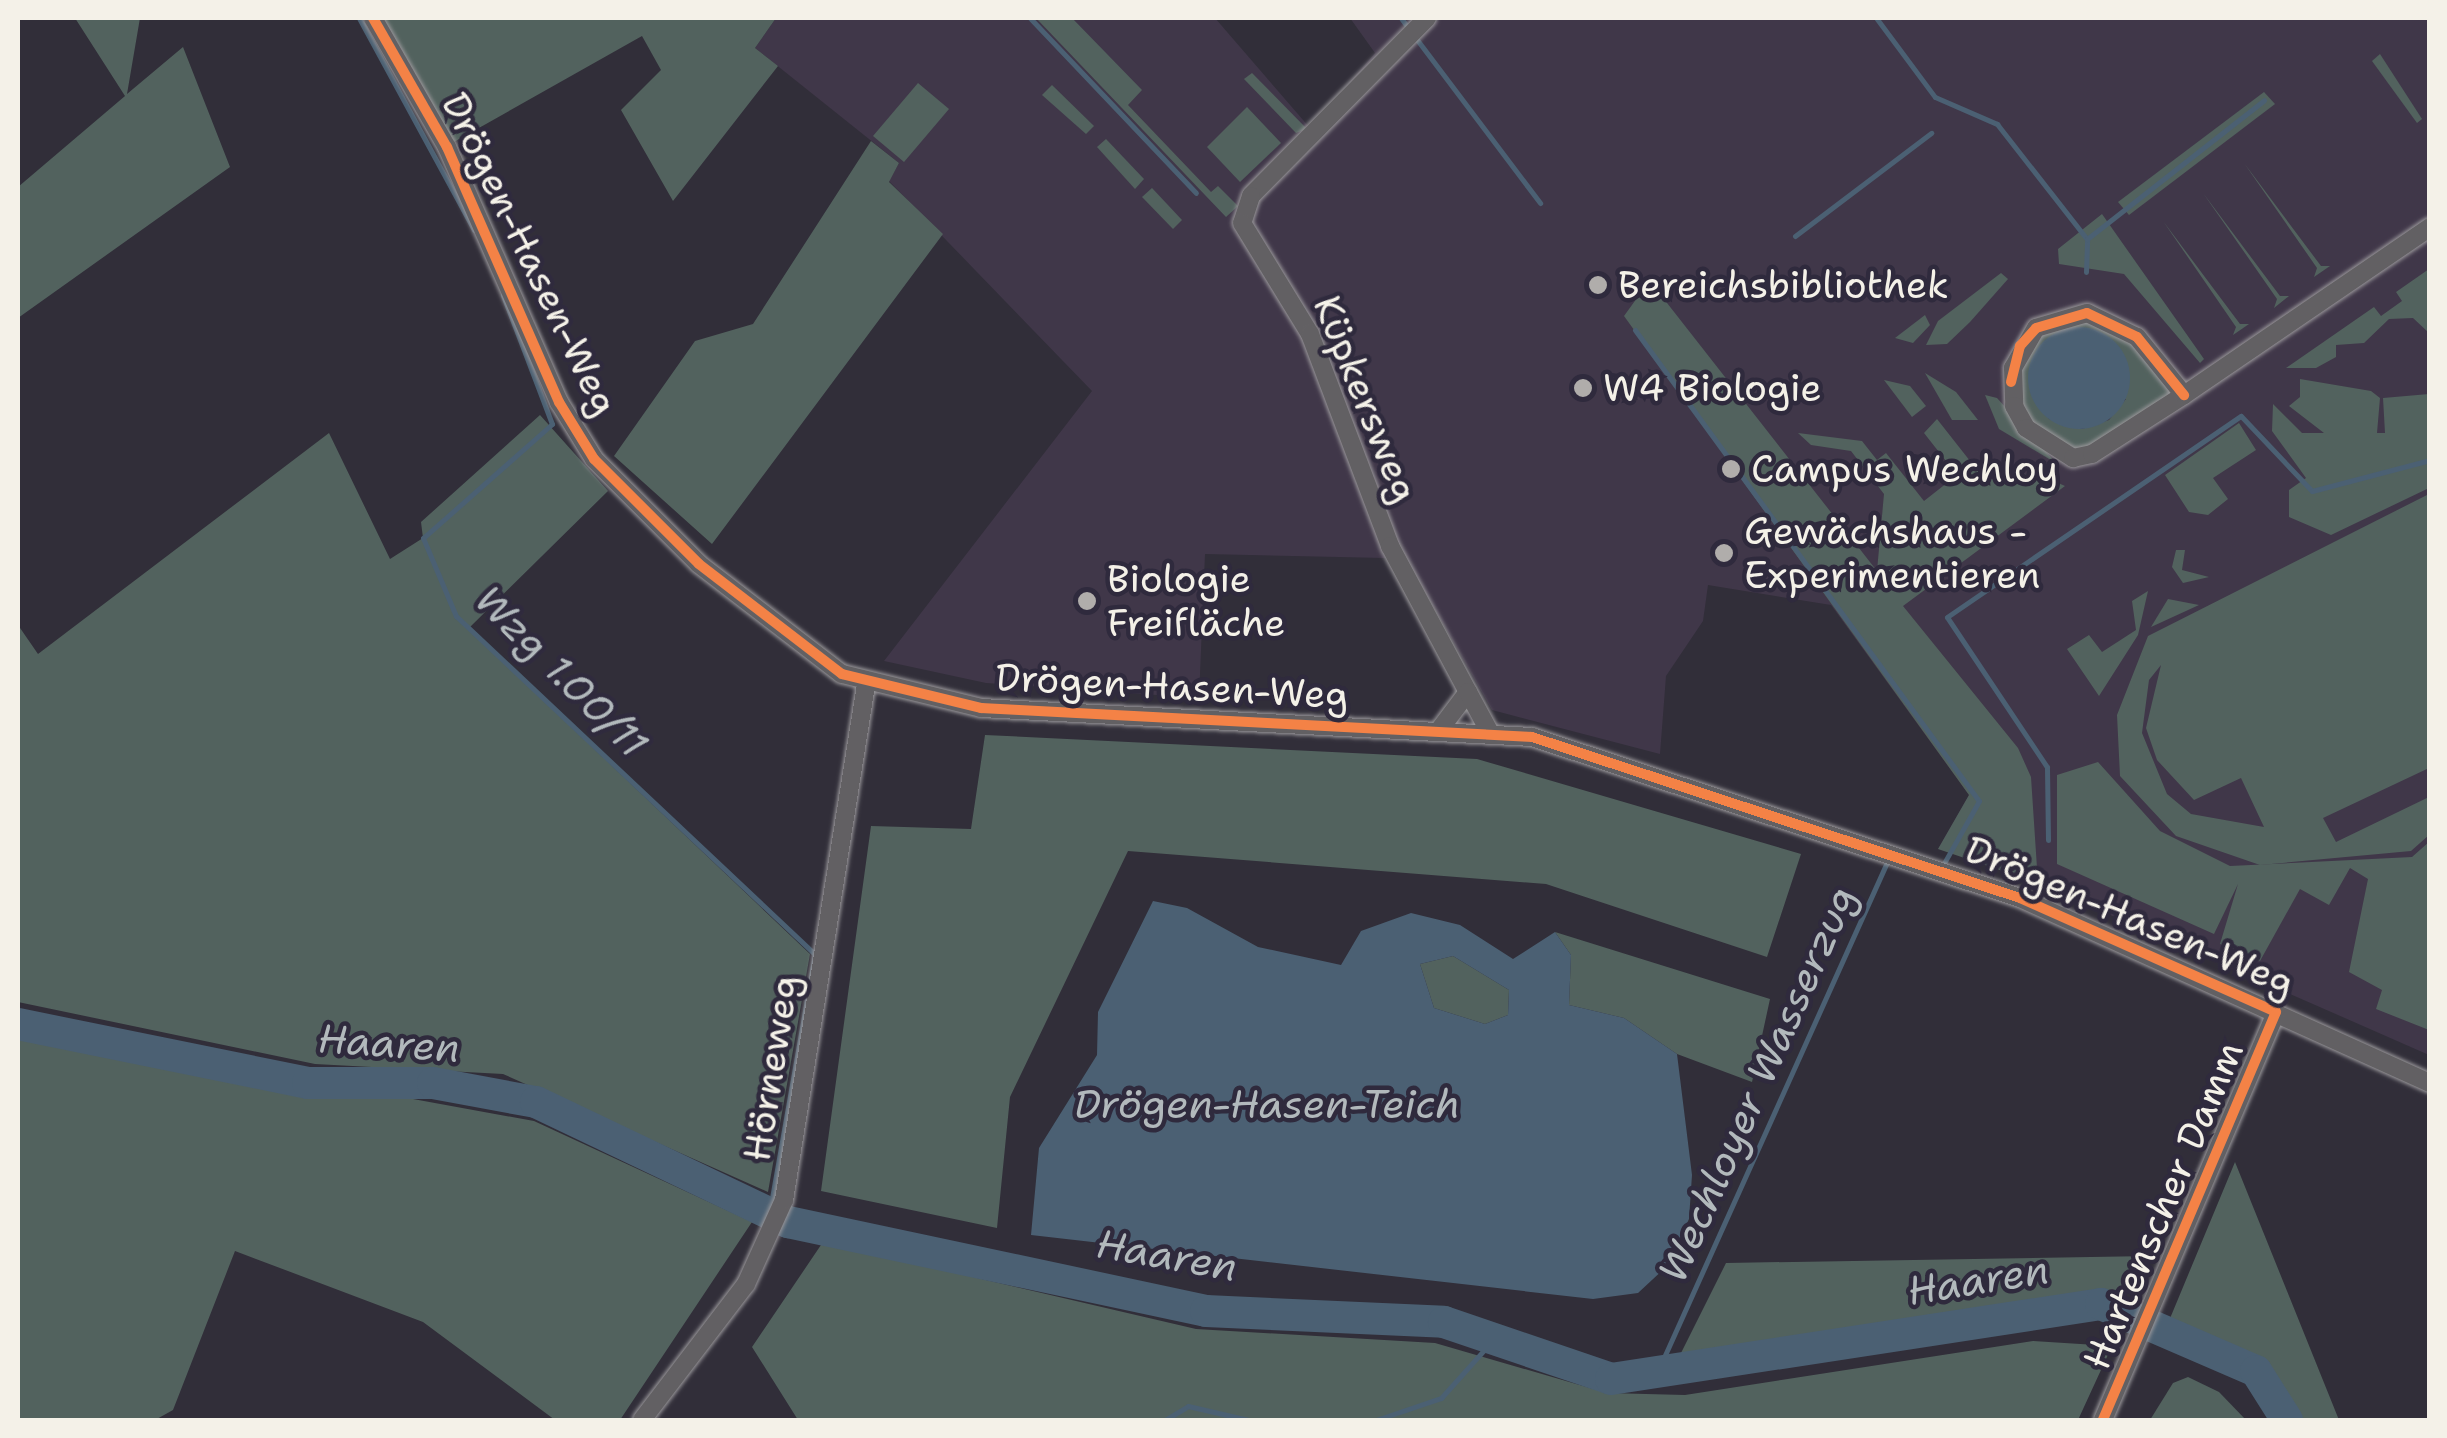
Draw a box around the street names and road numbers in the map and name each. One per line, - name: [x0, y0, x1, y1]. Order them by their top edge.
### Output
- street label: Drögen-Hasen-Weg: [432, 85, 628, 423]
- street label: Küpkersweg: [1304, 289, 1428, 509]
- street label: Drögen-Hasen-Weg: [994, 654, 1350, 718]
- street label: Drögen-Hasen-Weg: [1959, 826, 2301, 1006]
- street label: Hörneweg: [734, 972, 808, 1164]
- street label: Hartenscher Damm: [2073, 1034, 2253, 1376]

